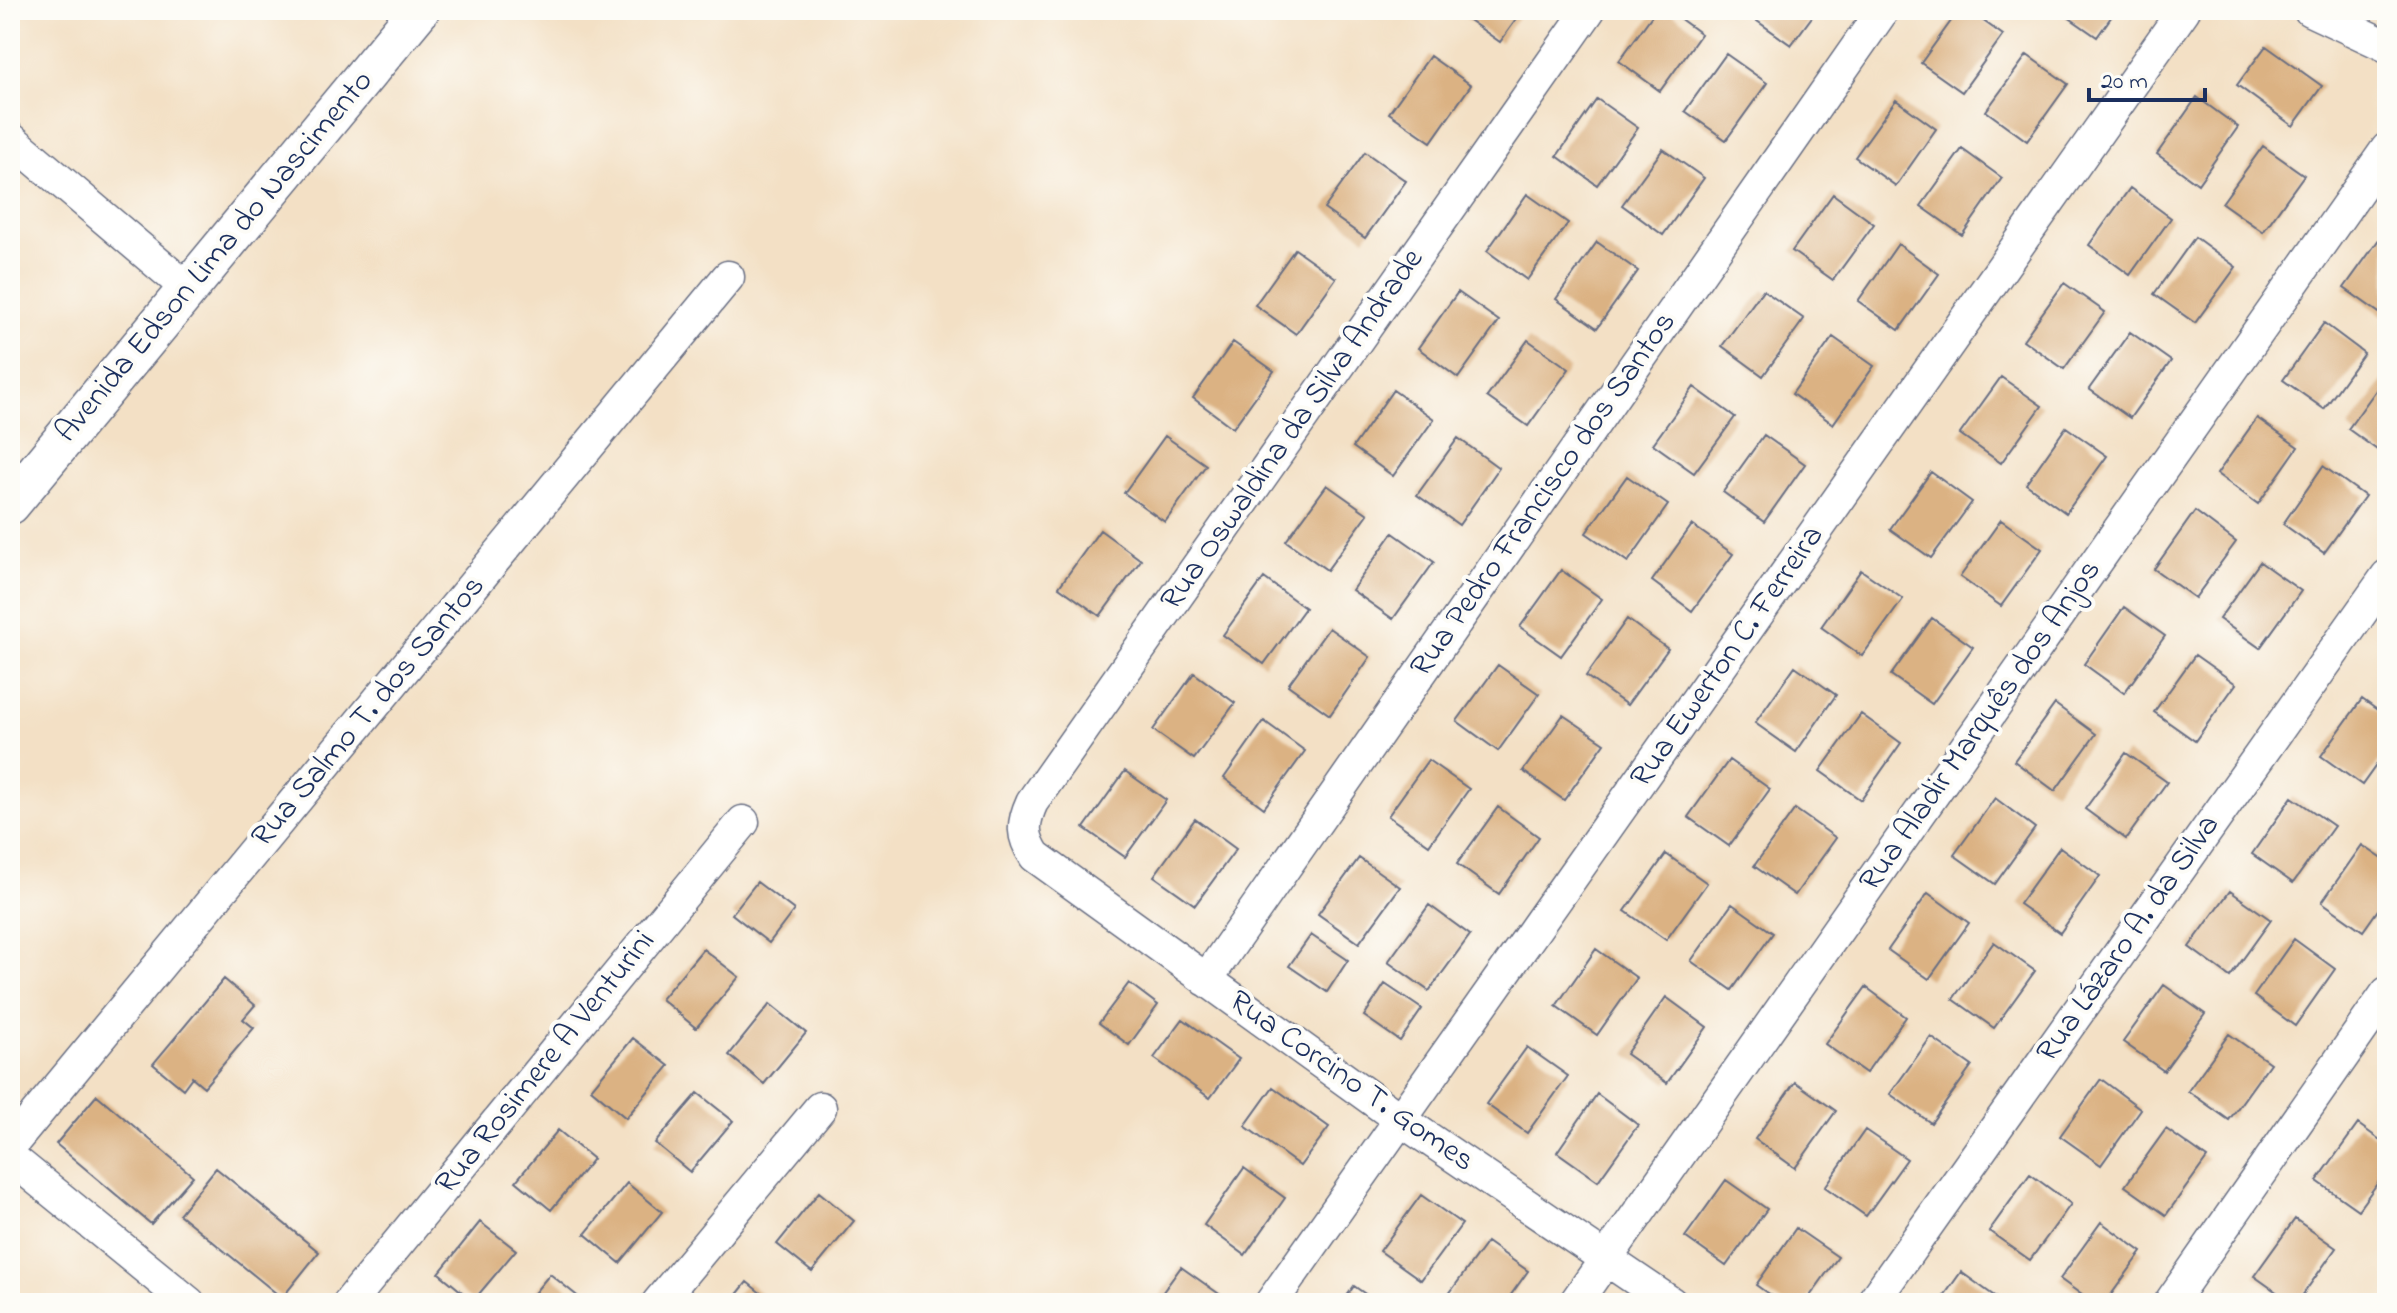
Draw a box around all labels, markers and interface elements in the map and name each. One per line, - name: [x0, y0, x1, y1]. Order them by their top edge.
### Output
- scale bar: [2089, 52, 2205, 102]
- street label: Avenida Edson Lima do Nascimento: [45, 60, 385, 454]
- text: 20 m: [2101, 65, 2148, 100]
- street label: Rua Oswaldina da Silva Andrade: [1150, 239, 1437, 621]
- street label: Rua Pedro Francisco dos Santos: [1399, 302, 1689, 688]
- street label: Rua Ewerton C. Ferreira: [1619, 516, 1837, 798]
- street label: Rua Aladir Marquês dos Anjos: [1848, 550, 2114, 902]
- street label: Rua Salmo T. dos Santos: [241, 566, 497, 858]
- street label: Rua Lázaro A. da Silva: [2026, 805, 2232, 1073]
- street label: Rua Rosimere A Venturini: [425, 921, 667, 1205]
- street label: Rua Corcino T. Gomes: [1218, 979, 1484, 1185]

